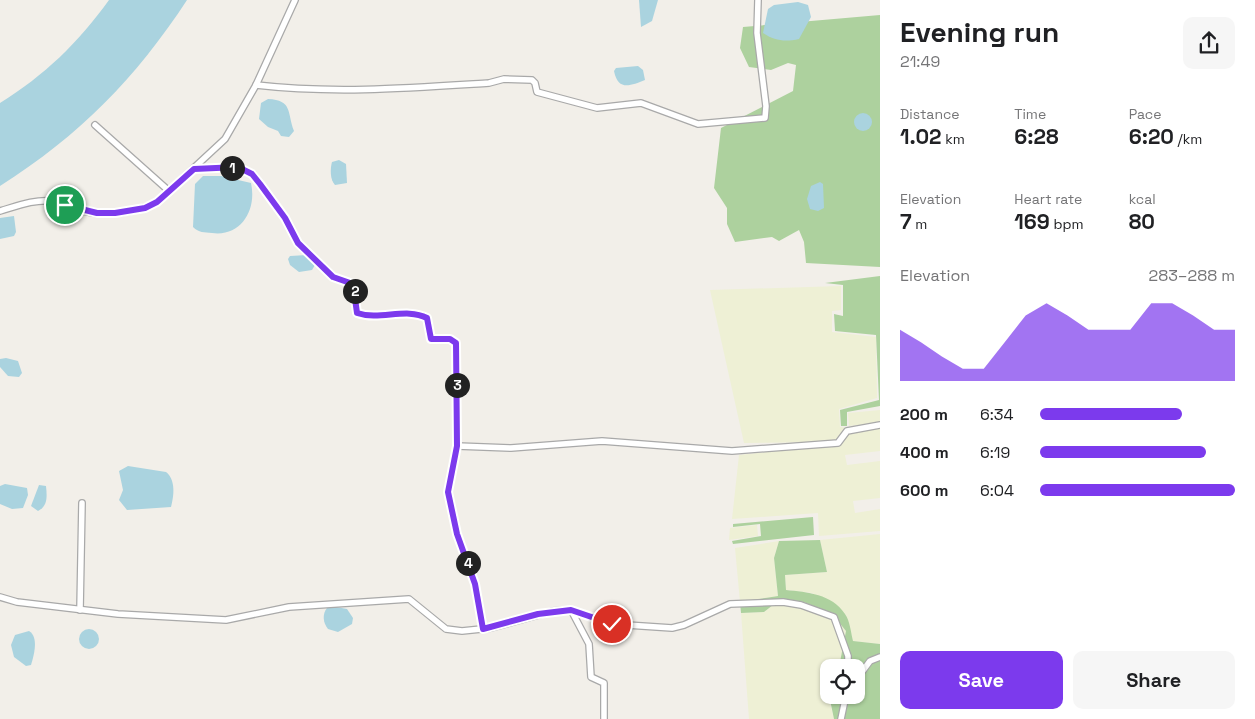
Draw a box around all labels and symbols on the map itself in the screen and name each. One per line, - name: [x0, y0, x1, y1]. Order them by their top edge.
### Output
- pin: 1: [220, 156, 244, 180]
- pin: [44, 184, 86, 226]
- pin: 2: [342, 278, 368, 304]
- pin: 3: [444, 372, 470, 398]
- pin: 4: [456, 550, 480, 576]
- pin: [591, 603, 633, 645]

